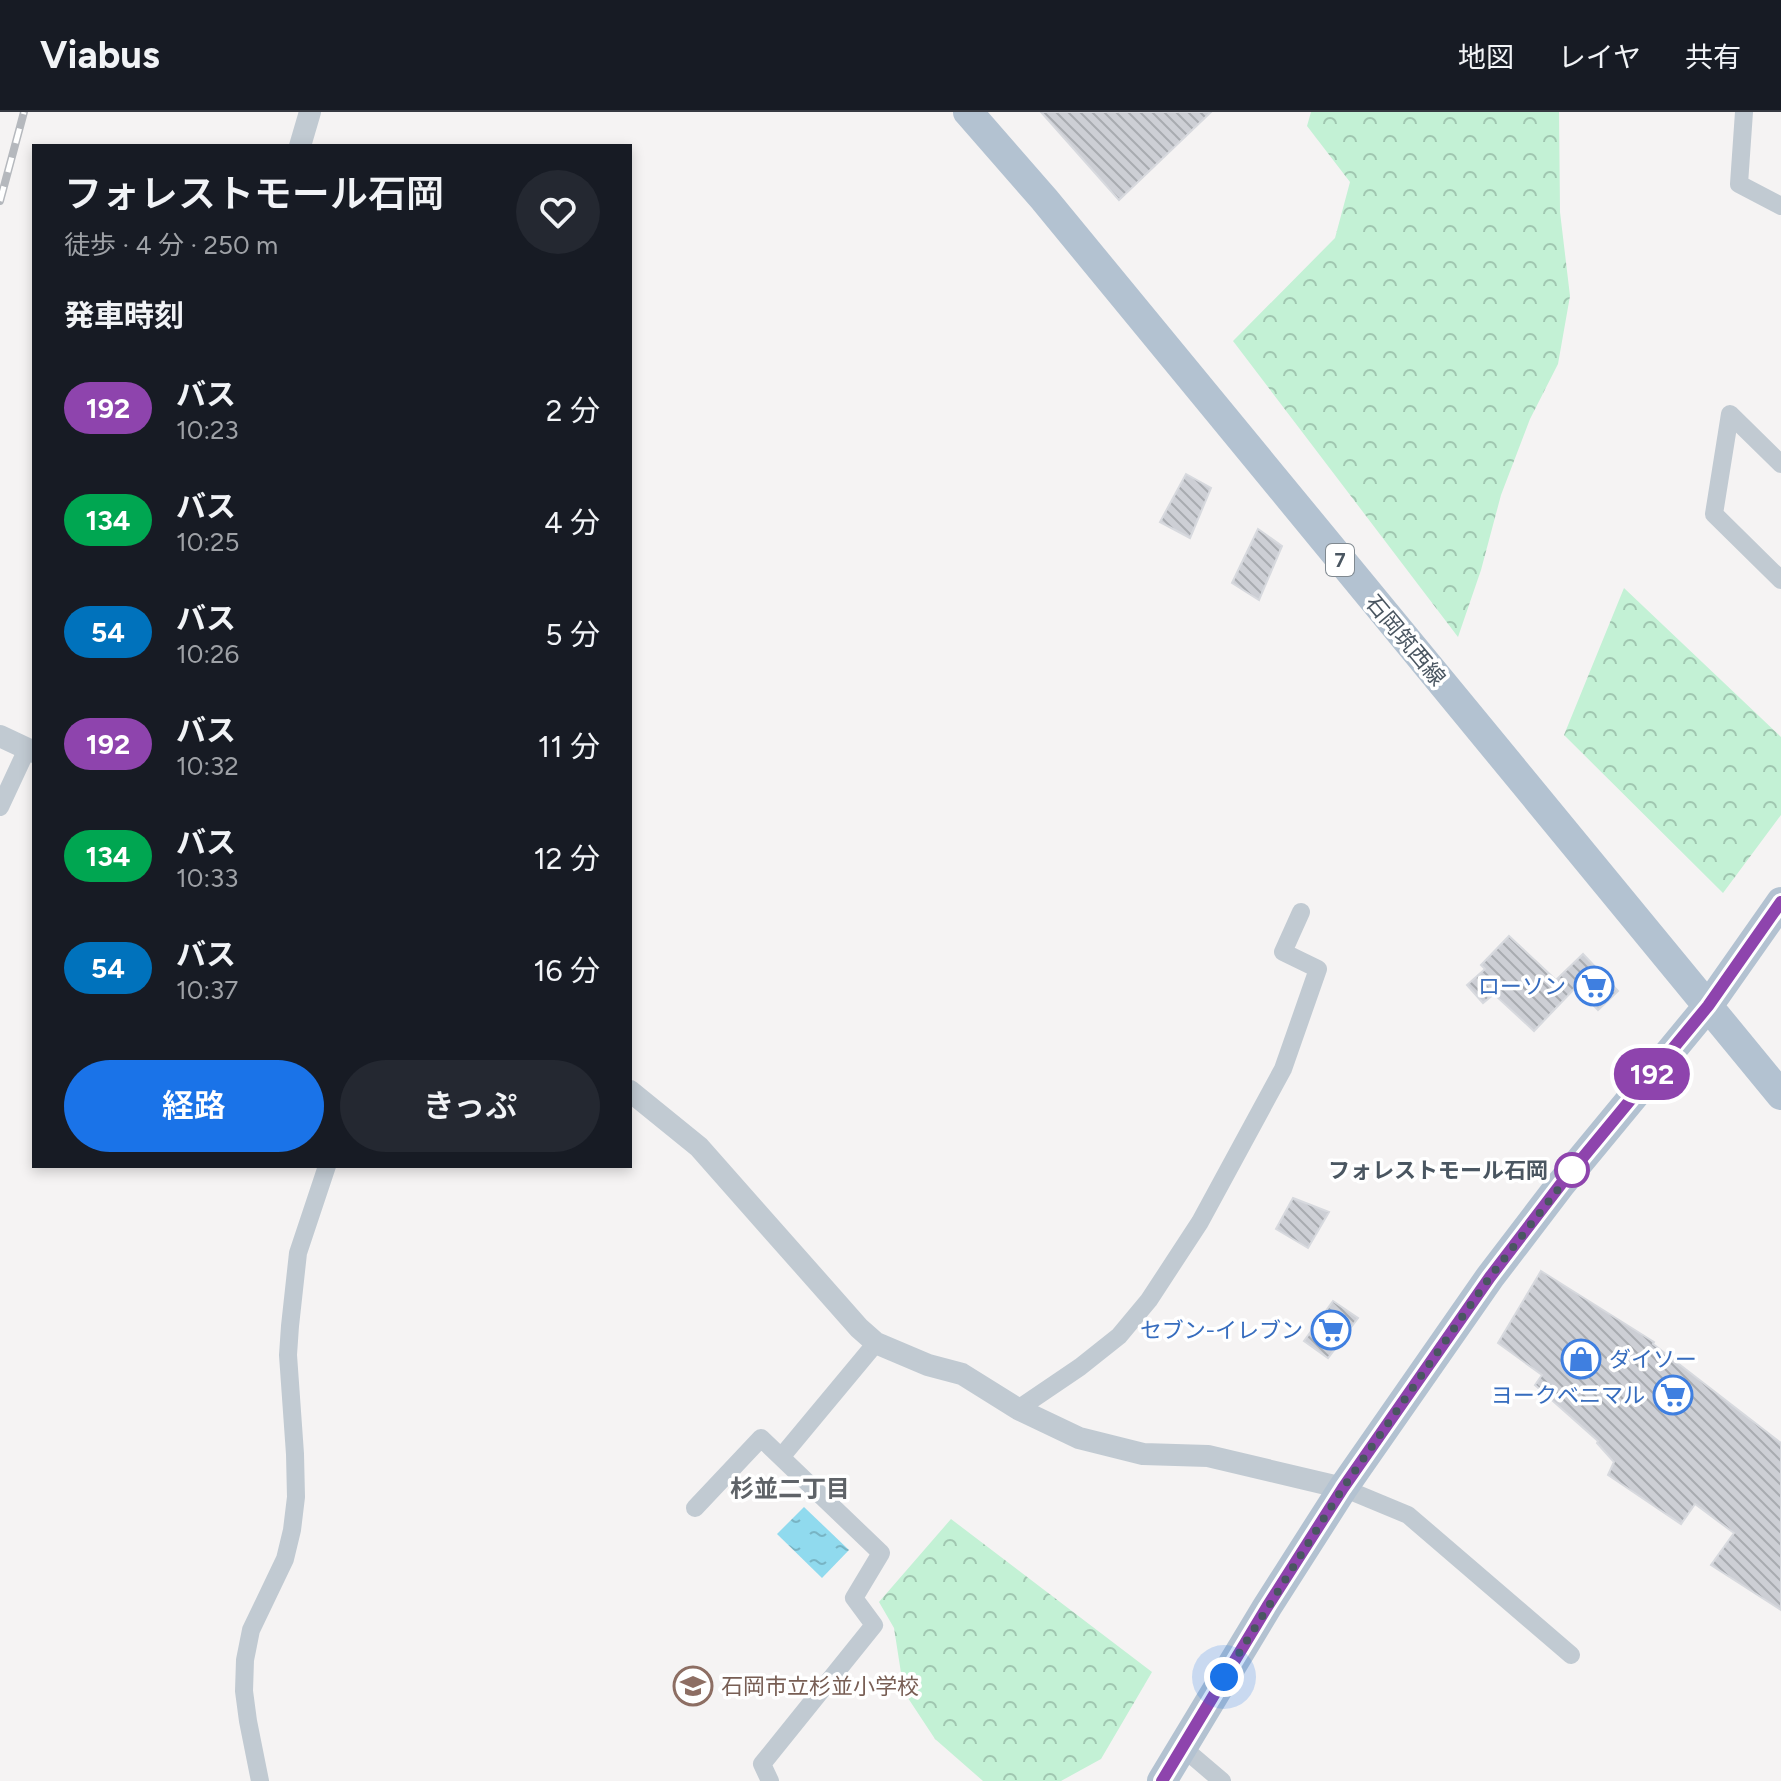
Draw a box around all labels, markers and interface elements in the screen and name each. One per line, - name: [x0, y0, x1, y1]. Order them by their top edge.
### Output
- text: Viabus: [40, 32, 160, 78]
- text: 地図: [1458, 40, 1514, 74]
- text: レイヤ: [1558, 40, 1641, 74]
- text: 共有: [1685, 40, 1741, 74]
- button: heart: [516, 170, 600, 254]
- text: フォレストモール石岡: [64, 171, 444, 217]
- text: 徒歩 · 4 分 · 250 m: [64, 229, 278, 261]
- text: 発車時刻: [64, 297, 184, 334]
- text: バス: [176, 376, 236, 413]
- text: 192: [86, 391, 130, 425]
- text: 2 分: [546, 392, 600, 429]
- text: 10:23: [176, 414, 239, 446]
- text: バス: [176, 488, 236, 525]
- text: 134: [85, 503, 131, 537]
- text: 4 分: [544, 504, 600, 541]
- text: 10:25: [176, 526, 239, 558]
- road number: 7: [1326, 544, 1354, 576]
- street label: 石岡筑西線: [1360, 590, 1451, 691]
- text: バス: [176, 600, 236, 637]
- text: 54: [91, 615, 125, 649]
- text: 5 分: [545, 616, 600, 653]
- text: 10:26: [176, 638, 239, 670]
- text: バス: [176, 712, 236, 749]
- text: 192: [86, 727, 130, 761]
- text: 11 分: [538, 728, 600, 765]
- text: 10:32: [176, 750, 239, 782]
- text: バス: [176, 824, 236, 861]
- text: 134: [85, 839, 131, 873]
- text: 12 分: [533, 840, 600, 877]
- text: 10:33: [176, 862, 238, 894]
- text: バス: [176, 936, 236, 973]
- text: 54: [91, 951, 125, 985]
- text: 16 分: [533, 952, 600, 989]
- supermarket icon: ローソン: [1573, 965, 1615, 1007]
- place label: ローソン: [1478, 973, 1566, 1000]
- text: 10:37: [176, 974, 238, 1006]
- line badge: 192: [1606, 1048, 1698, 1100]
- text: 192: [1630, 1057, 1674, 1091]
- button: 経路: [64, 1060, 324, 1152]
- button: きっぷ: [340, 1060, 600, 1152]
- marker: フォレストモール石岡: [1555, 1153, 1589, 1187]
- place label: フォレストモール石岡: [1328, 1157, 1548, 1184]
- supermarket icon: セブン-イレブン: [1310, 1309, 1352, 1351]
- place label: セブン-イレブン: [1140, 1317, 1303, 1344]
- shop icon: ダイソー: [1560, 1338, 1602, 1380]
- place label: ダイソー: [1609, 1346, 1697, 1373]
- supermarket icon: ヨークベニマル: [1652, 1374, 1694, 1416]
- place label: ヨークベニマル: [1491, 1382, 1645, 1409]
- district label: 杉並二丁目: [730, 1474, 850, 1503]
- your location: [1204, 1657, 1244, 1697]
- school or university icon: 石岡市立杉並小学校: [672, 1665, 714, 1707]
- place label: 石岡市立杉並小学校: [721, 1673, 919, 1700]

